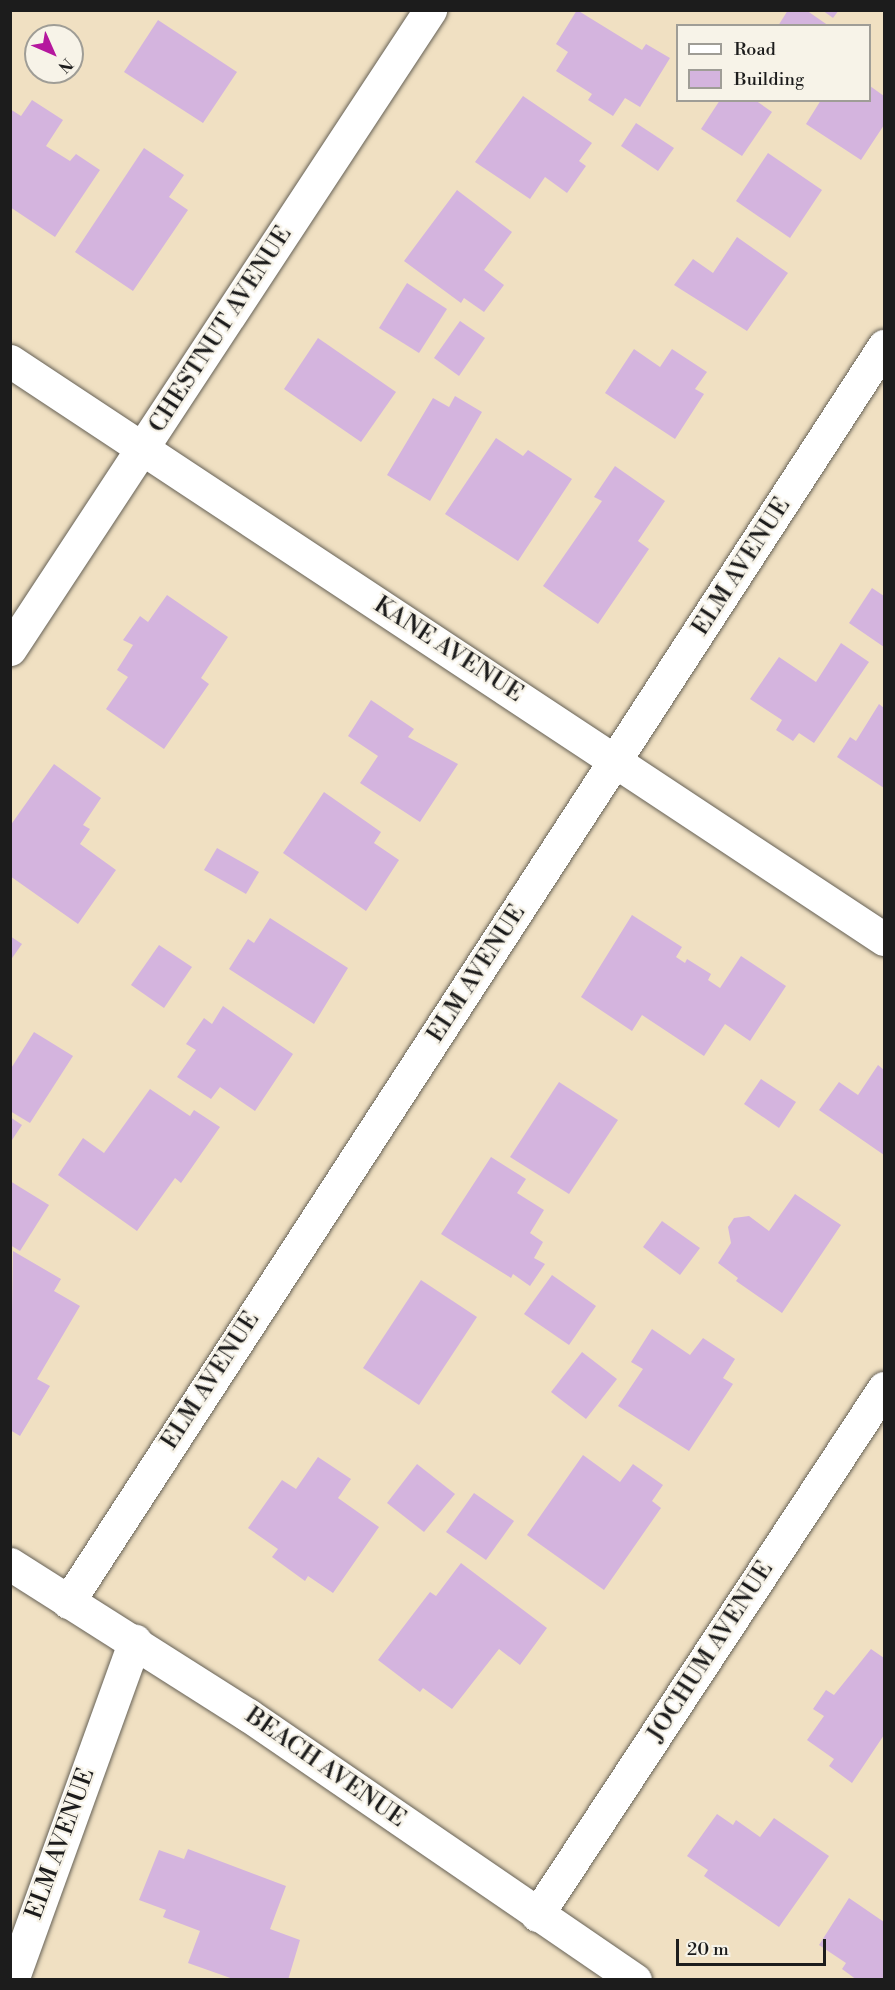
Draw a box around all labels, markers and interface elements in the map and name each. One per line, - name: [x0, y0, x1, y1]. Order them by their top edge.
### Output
- north arrow: [24, 24, 84, 84]
- legend: [676, 24, 871, 102]
- text: Road: [734, 38, 776, 61]
- text: N: [54, 54, 77, 77]
- text: Building: [734, 68, 804, 91]
- street label: CHESTNUT AVENUE: [144, 221, 298, 439]
- street label: ELM AVENUE: [687, 493, 797, 641]
- street label: KANE AVENUE: [368, 591, 528, 709]
- street label: ELM AVENUE: [422, 900, 532, 1048]
- street label: ELM AVENUE: [156, 1307, 266, 1455]
- street label: JOCHUM AVENUE: [642, 1556, 780, 1748]
- street label: BEACH AVENUE: [239, 1702, 411, 1834]
- street label: ELM AVENUE: [20, 1765, 102, 1923]
- scale bar: [679, 1927, 829, 1965]
- text: 20 m: [687, 1938, 729, 1961]

